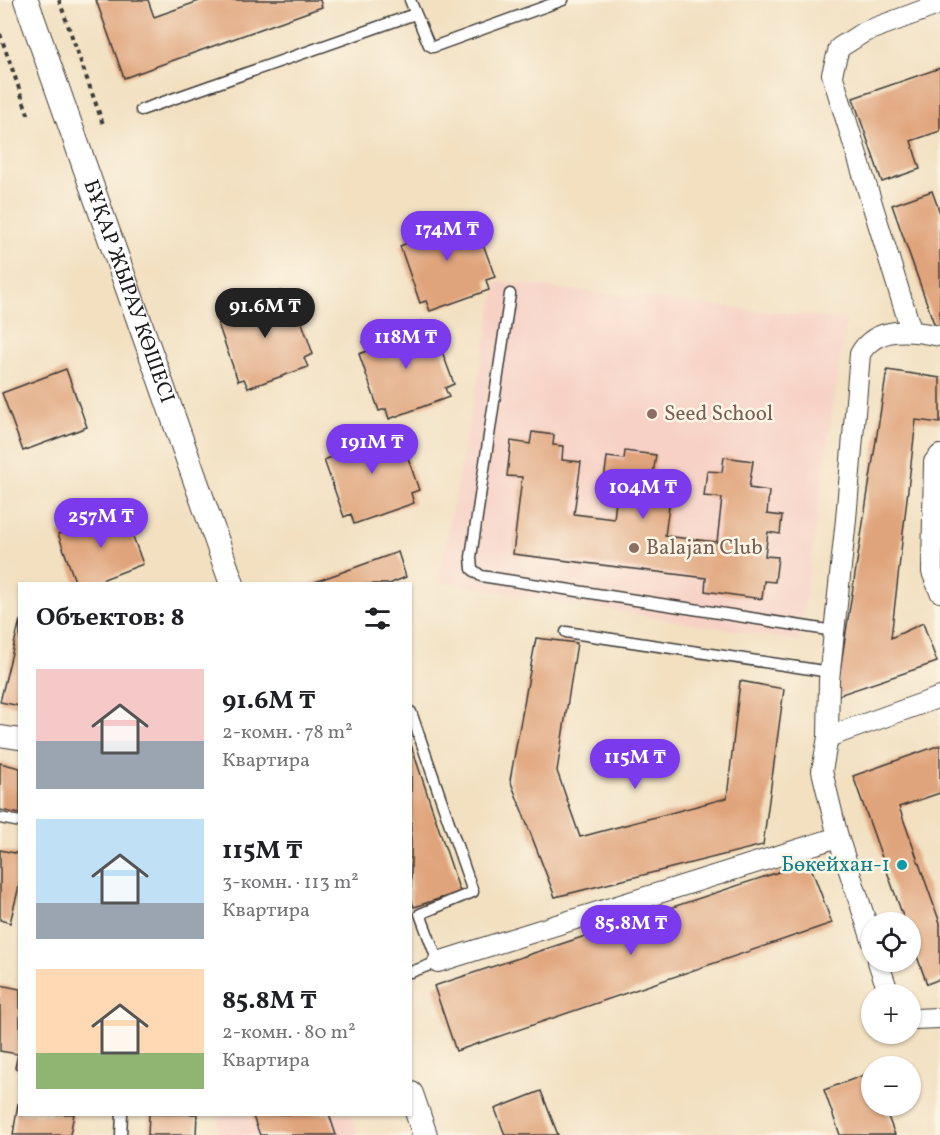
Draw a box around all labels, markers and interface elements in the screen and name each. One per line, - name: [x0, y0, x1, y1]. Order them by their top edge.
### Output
- street label: БҰҚАР ЖЫРАУ КӨШЕСІ: [76, 176, 182, 407]
- pin: 174M ₸: [398, 211, 496, 262]
- text: 174M ₸: [415, 216, 479, 244]
- pin: 91.6M ₸: [210, 288, 320, 339]
- text: 91.6M ₸: [229, 293, 301, 321]
- pin: 118M ₸: [357, 319, 455, 370]
- text: 118M ₸: [374, 324, 438, 352]
- place label: Seed School: [664, 400, 773, 429]
- marker: Seed School: [645, 407, 659, 421]
- pin: 191M ₸: [323, 424, 421, 475]
- text: 191M ₸: [340, 429, 404, 457]
- pin: 104M ₸: [594, 469, 692, 520]
- text: 104M ₸: [609, 474, 677, 502]
- pin: 257M ₸: [52, 498, 150, 549]
- text: 257M ₸: [68, 503, 134, 531]
- place label: Balajan Club: [646, 534, 763, 563]
- marker: Balajan Club: [627, 541, 641, 555]
- text: Объектов: 8: [36, 600, 185, 636]
- icon: filters: [361, 602, 394, 635]
- text: 91.6M ₸: [222, 683, 316, 719]
- icon: home: [84, 693, 156, 765]
- text: 2-комн. · 78 m²: [222, 719, 353, 747]
- pin: 115M ₸: [586, 739, 684, 790]
- text: 115M ₸: [604, 744, 666, 772]
- text: Квартира: [222, 747, 310, 775]
- text: 115M ₸: [222, 833, 303, 869]
- icon: home: [84, 843, 156, 915]
- place label: Бөкейхан-1: [781, 851, 890, 880]
- marker: Бөкейхан-1: [895, 858, 909, 872]
- text: 3-комн. · 113 m²: [222, 869, 359, 897]
- text: Квартира: [222, 897, 310, 925]
- pin: 85.8M ₸: [576, 905, 686, 956]
- text: 85.8M ₸: [594, 910, 668, 938]
- map controls: [861, 912, 921, 1116]
- button: locate: [861, 912, 921, 972]
- text: 85.8M ₸: [222, 983, 317, 1019]
- button: +: [861, 984, 921, 1044]
- icon: home: [84, 993, 156, 1065]
- text: 2-комн. · 80 m²: [222, 1019, 356, 1047]
- text: Квартира: [222, 1047, 310, 1075]
- button: −: [861, 1056, 921, 1116]

